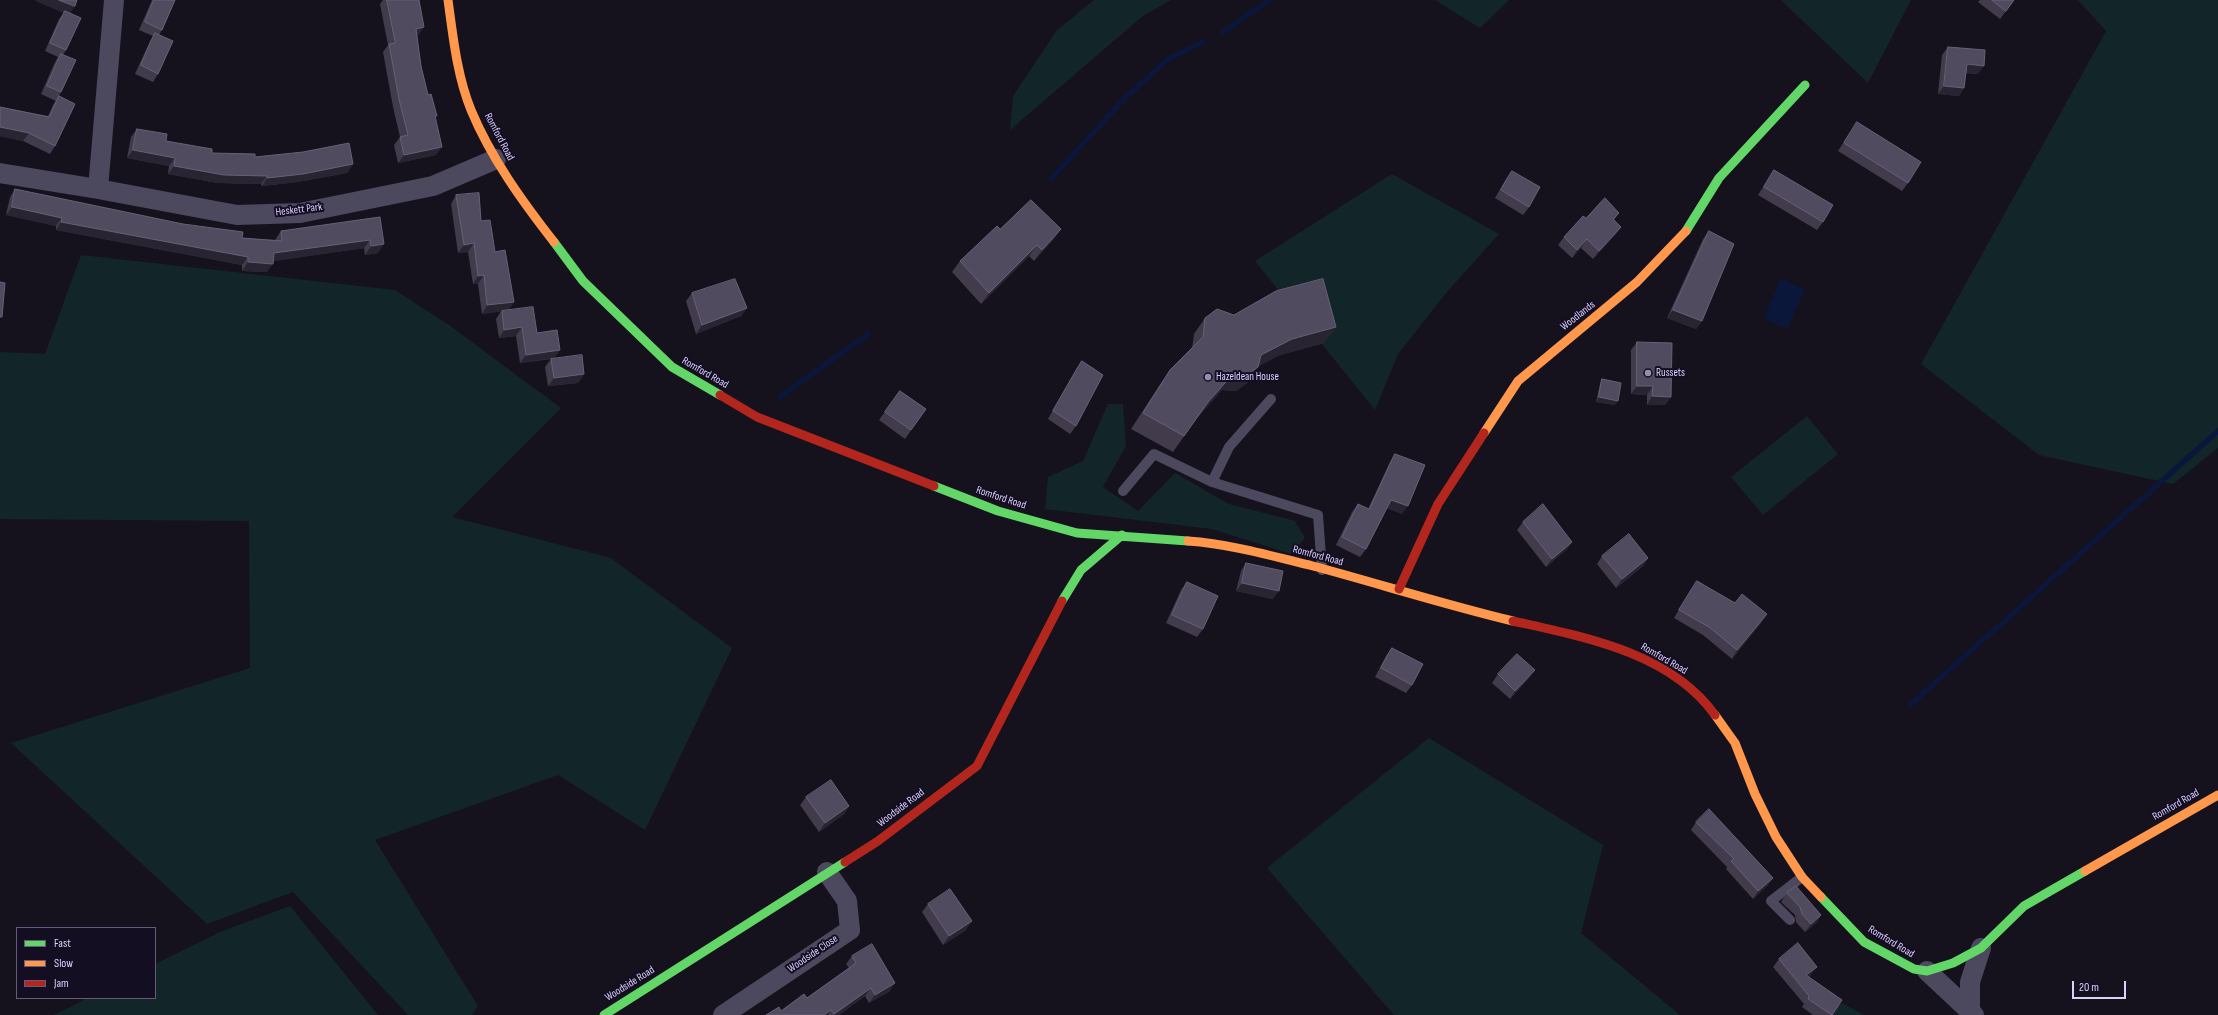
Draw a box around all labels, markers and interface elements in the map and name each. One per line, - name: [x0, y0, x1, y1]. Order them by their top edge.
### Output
- street label: Romford Road: [481, 111, 517, 163]
- street label: Heskett Park: [275, 201, 323, 219]
- street label: Woodlands: [1558, 298, 1598, 334]
- street label: Romford Road: [679, 354, 731, 392]
- place label: Russets: [1656, 366, 1685, 380]
- marker: Russets: [1643, 368, 1653, 378]
- place label: Hazeldean House: [1216, 370, 1279, 384]
- marker: Hazeldean House: [1203, 372, 1213, 382]
- street label: Romford Road: [974, 484, 1028, 512]
- street label: Romford Road: [1291, 543, 1345, 569]
- street label: Romford Road: [1638, 640, 1690, 678]
- street label: Woodside Road: [875, 786, 927, 830]
- street label: Romford Road: [2150, 786, 2202, 824]
- street label: Romford Road: [1865, 923, 1917, 961]
- legend: [16, 927, 156, 999]
- street label: Woodside Close: [785, 932, 841, 976]
- text: Fast: [54, 936, 71, 951]
- text: Slow: [54, 956, 73, 971]
- street label: Woodside Road: [603, 964, 657, 1004]
- scale bar: [2074, 973, 2128, 999]
- text: Jam: [54, 976, 69, 991]
- text: 20 m: [2079, 980, 2099, 995]

